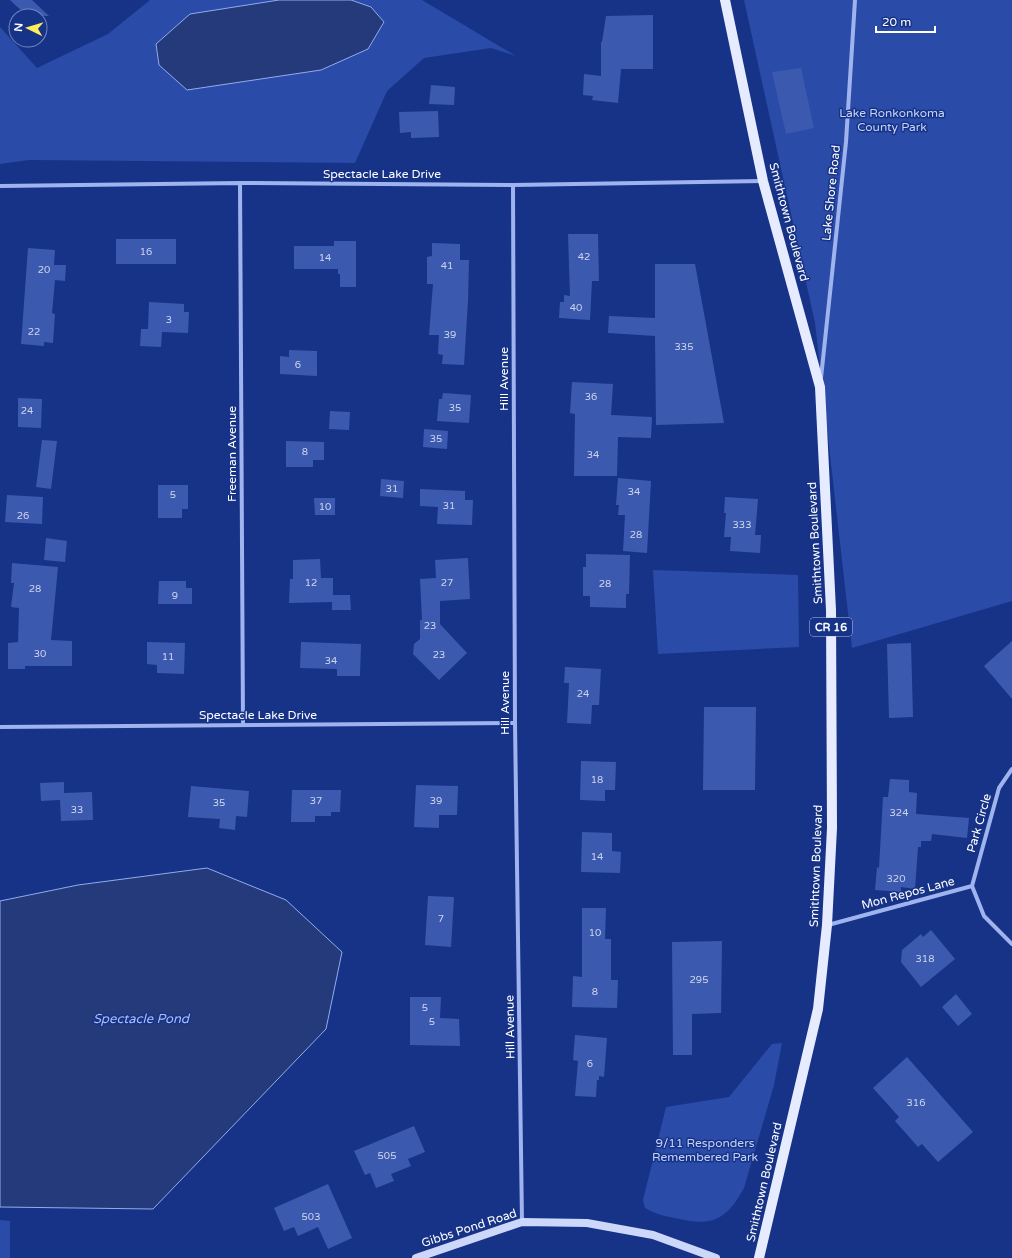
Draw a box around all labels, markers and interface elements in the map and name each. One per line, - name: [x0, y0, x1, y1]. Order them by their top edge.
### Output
- north arrow: [8, 8, 48, 48]
- scale bar: [876, 8, 935, 34]
- text: 20 m: [882, 15, 911, 29]
- text: N: [12, 22, 25, 32]
- park label: Lake Ronkonkoma County Park: [839, 106, 945, 134]
- street label: Lake Shore Road: [819, 144, 843, 242]
- street label: Smithtown Boulevard: [766, 161, 812, 283]
- street label: Spectacle Lake Drive: [323, 167, 441, 181]
- house number: 16: [140, 246, 152, 258]
- house number: 42: [578, 251, 590, 263]
- house number: 14: [319, 252, 331, 264]
- house number: 41: [441, 260, 453, 272]
- house number: 20: [38, 264, 50, 276]
- house number: 40: [570, 302, 582, 314]
- house number: 3: [166, 314, 172, 326]
- house number: 22: [28, 326, 40, 338]
- house number: 39: [444, 329, 456, 341]
- house number: 335: [675, 341, 693, 353]
- street label: Hill Avenue: [497, 347, 511, 411]
- house number: 6: [295, 359, 301, 371]
- house number: 36: [585, 391, 597, 403]
- house number: 35: [449, 402, 461, 414]
- house number: 24: [21, 405, 33, 417]
- street label: Freeman Avenue: [225, 406, 239, 502]
- house number: 35: [430, 433, 442, 445]
- house number: 8: [302, 446, 308, 458]
- house number: 34: [587, 449, 599, 461]
- street label: Smithtown Boulevard: [805, 482, 825, 604]
- house number: 31: [386, 483, 398, 495]
- house number: 34: [628, 486, 640, 498]
- house number: 5: [170, 489, 176, 501]
- house number: 31: [443, 500, 455, 512]
- house number: 10: [319, 501, 331, 513]
- house number: 26: [17, 510, 29, 522]
- house number: 333: [733, 519, 751, 531]
- house number: 28: [630, 529, 642, 541]
- house number: 12: [305, 577, 317, 589]
- house number: 27: [441, 577, 453, 589]
- house number: 28: [599, 578, 611, 590]
- house number: 28: [29, 583, 41, 595]
- house number: 9: [172, 590, 178, 602]
- road number: CR 16: [810, 618, 852, 636]
- house number: 23: [424, 620, 436, 632]
- house number: 30: [34, 648, 46, 660]
- house number: 23: [433, 649, 445, 661]
- house number: 11: [162, 651, 174, 663]
- house number: 34: [325, 655, 337, 667]
- street label: Hill Avenue: [498, 671, 512, 735]
- house number: 24: [577, 688, 589, 700]
- street label: Spectacle Lake Drive: [199, 708, 317, 722]
- house number: 18: [591, 774, 603, 786]
- street label: Park Circle: [964, 792, 994, 854]
- house number: 37: [310, 795, 322, 807]
- house number: 39: [430, 795, 442, 807]
- house number: 35: [213, 797, 225, 809]
- house number: 33: [71, 804, 83, 816]
- street label: Smithtown Boulevard: [807, 805, 825, 927]
- house number: 324: [890, 807, 908, 819]
- house number: 14: [591, 851, 603, 863]
- house number: 320: [887, 873, 905, 885]
- street label: Mon Repos Lane: [860, 874, 956, 912]
- house number: 7: [438, 913, 444, 925]
- house number: 10: [589, 927, 601, 939]
- house number: 318: [916, 953, 934, 965]
- house number: 295: [690, 974, 708, 986]
- house number: 8: [592, 986, 598, 998]
- street label: Hill Avenue: [502, 995, 518, 1059]
- house number: 5: [422, 1002, 428, 1014]
- water label: Spectacle Pond: [93, 1011, 191, 1027]
- house number: 5: [429, 1016, 435, 1028]
- house number: 6: [587, 1058, 593, 1070]
- house number: 316: [907, 1097, 925, 1109]
- street label: Smithtown Boulevard: [743, 1121, 785, 1243]
- park label: 9/11 Responders Remembered Park: [652, 1136, 758, 1164]
- house number: 505: [378, 1150, 396, 1162]
- street label: Gibbs Pond Road: [420, 1206, 518, 1250]
- house number: 503: [302, 1211, 320, 1223]

